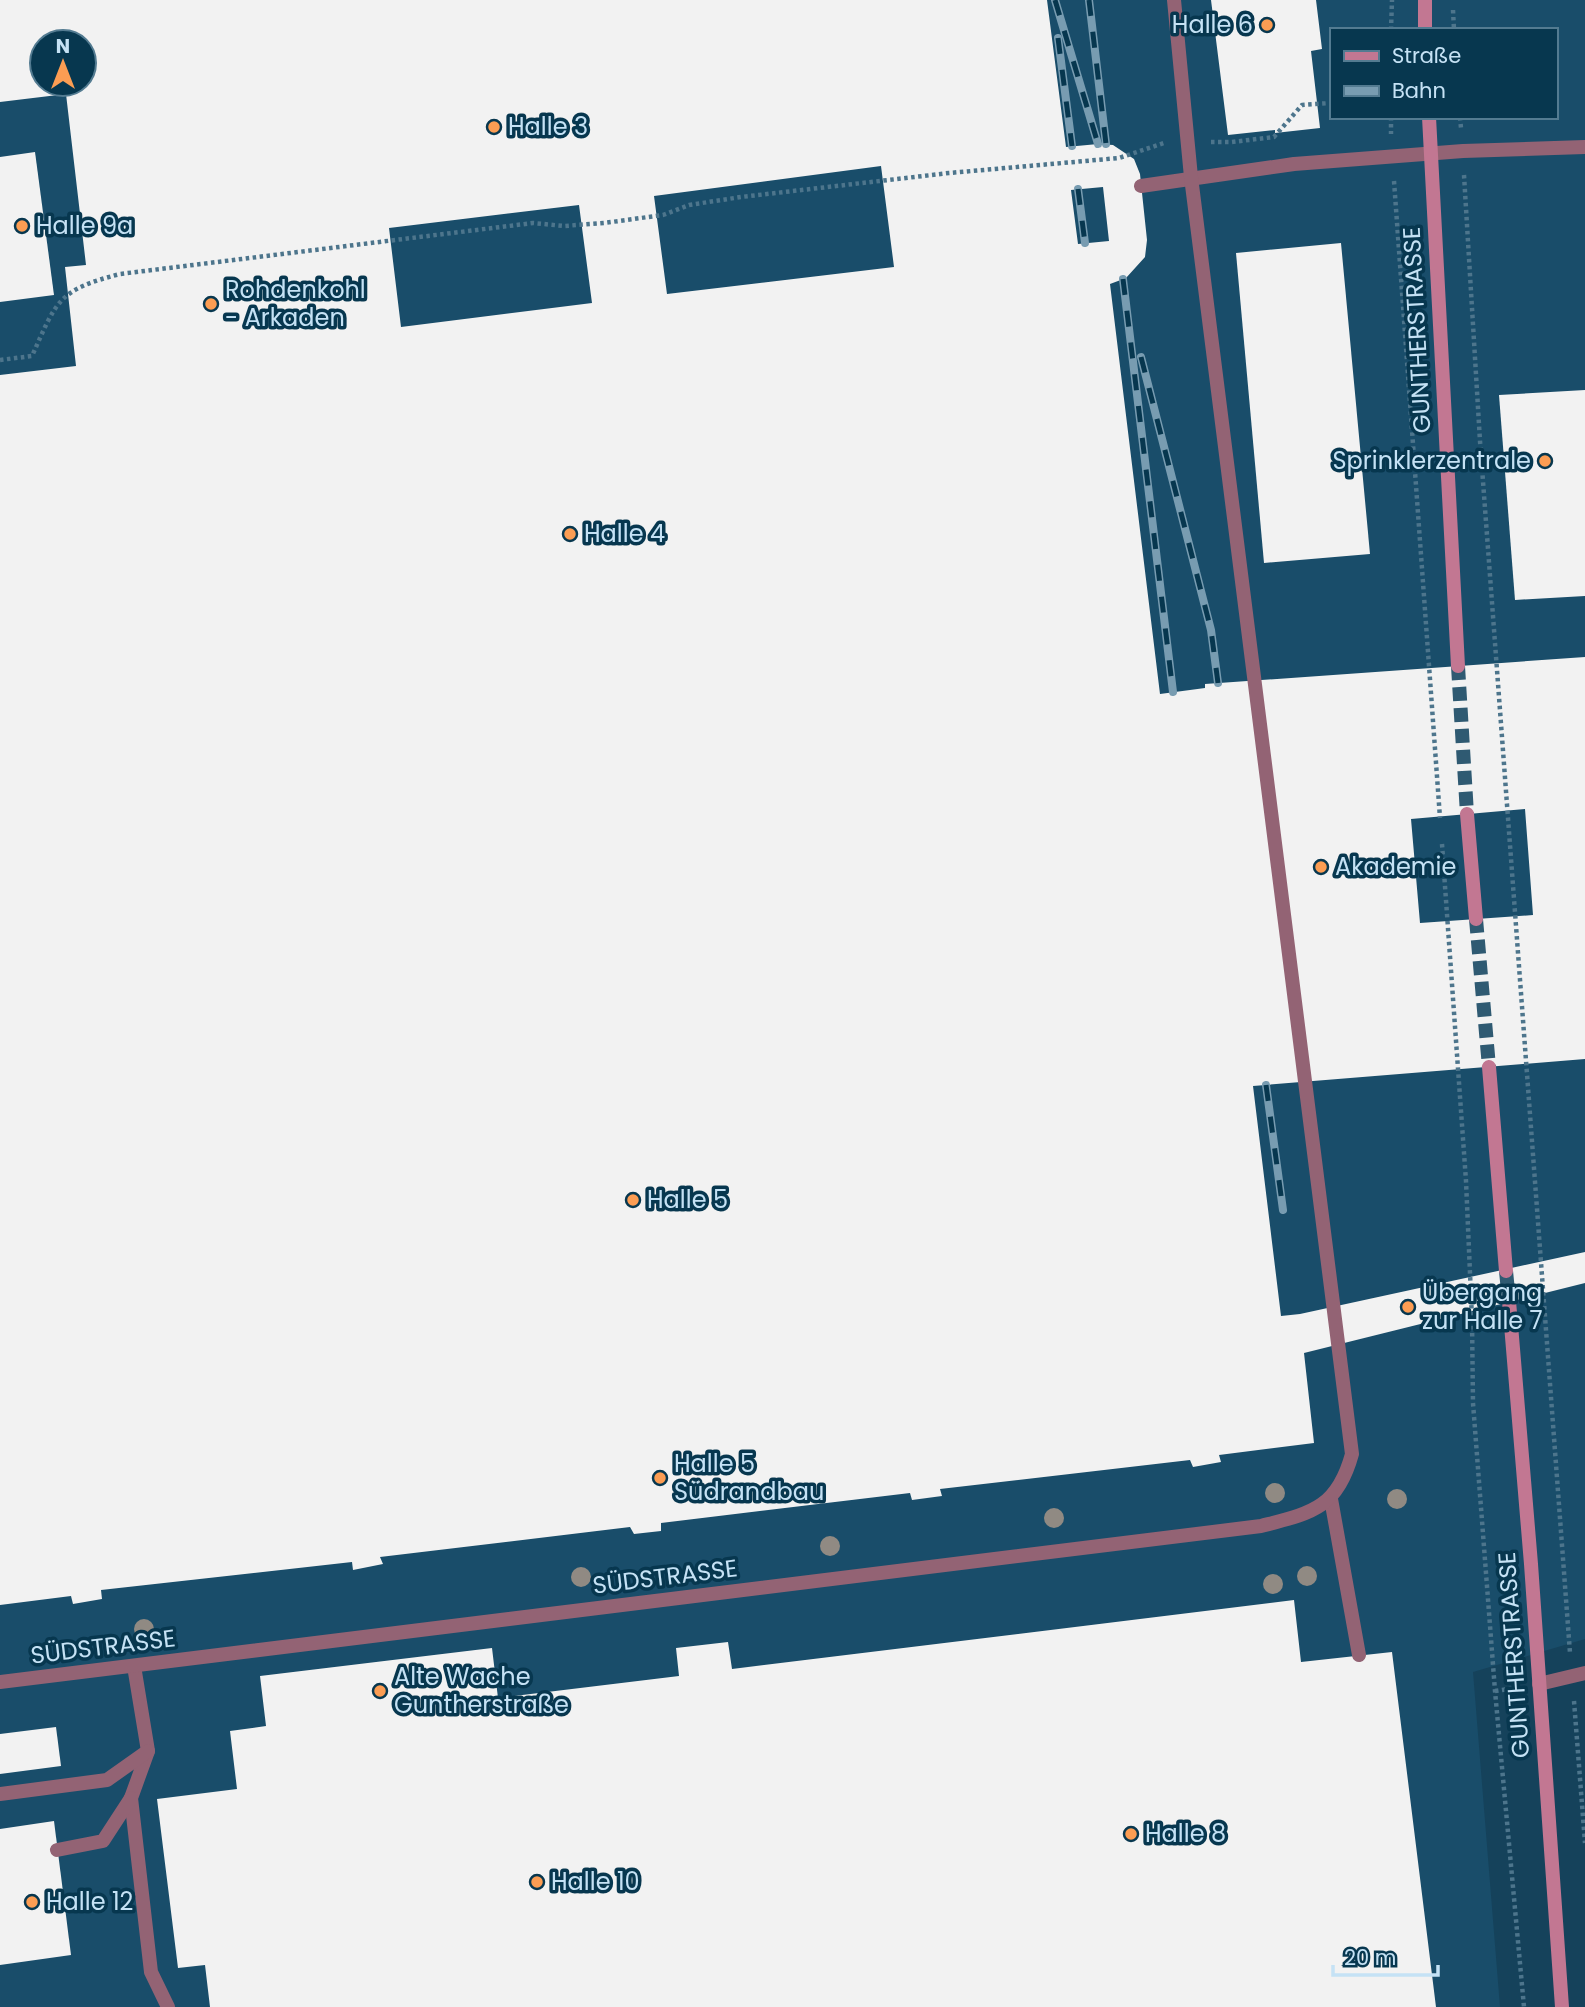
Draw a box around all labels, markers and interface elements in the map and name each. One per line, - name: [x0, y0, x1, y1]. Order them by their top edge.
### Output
- place label: Halle 6: [1172, 8, 1253, 41]
- marker: Halle 6: [1259, 17, 1275, 33]
- north arrow: [28, 28, 98, 98]
- legend: [1330, 28, 1557, 119]
- text: N: [56, 33, 70, 60]
- text: Straße: [1392, 41, 1461, 70]
- text: Bahn: [1392, 76, 1446, 105]
- place label: Halle 3: [508, 110, 588, 143]
- marker: Halle 3: [486, 119, 502, 135]
- place label: Halle 9a: [36, 209, 133, 242]
- marker: Halle 9a: [14, 218, 30, 234]
- street label: GUNTHERSTRASSE: [1395, 226, 1438, 434]
- place label: Rohdenkohl - Arkaden: [225, 273, 366, 334]
- marker: Rohdenkohl - Arkaden: [203, 296, 219, 312]
- place label: Sprinklerzentrale: [1333, 444, 1531, 477]
- marker: Sprinklerzentrale: [1537, 453, 1553, 469]
- place label: Halle 4: [584, 517, 665, 550]
- marker: Halle 4: [562, 526, 578, 542]
- place label: Akademie: [1335, 850, 1456, 883]
- marker: Akademie: [1313, 859, 1329, 875]
- place label: Halle 5: [647, 1183, 728, 1216]
- marker: Halle 5: [625, 1192, 641, 1208]
- place label: Übergang zur Halle 7: [1422, 1276, 1543, 1337]
- marker: Übergang zur Halle 7: [1400, 1299, 1416, 1315]
- place label: Halle 5 Südrandbau: [674, 1447, 824, 1508]
- marker: Halle 5 Südrandbau: [652, 1470, 668, 1486]
- street label: SÜDSTRASSE: [591, 1551, 739, 1602]
- street label: GUNTHERSTRASSE: [1490, 1551, 1537, 1759]
- street label: SÜDSTRASSE: [29, 1621, 177, 1672]
- place label: Alte Wache Guntherstraße: [394, 1660, 569, 1721]
- marker: Alte Wache Guntherstraße: [372, 1683, 388, 1699]
- place label: Halle 8: [1145, 1817, 1226, 1850]
- marker: Halle 8: [1123, 1826, 1139, 1842]
- place label: Halle 10: [551, 1865, 640, 1898]
- marker: Halle 10: [529, 1874, 545, 1890]
- place label: Halle 12: [46, 1885, 133, 1918]
- marker: Halle 12: [24, 1894, 40, 1910]
- scale bar: [1333, 1934, 1438, 1978]
- text: 20 m: [1344, 1943, 1397, 1972]

